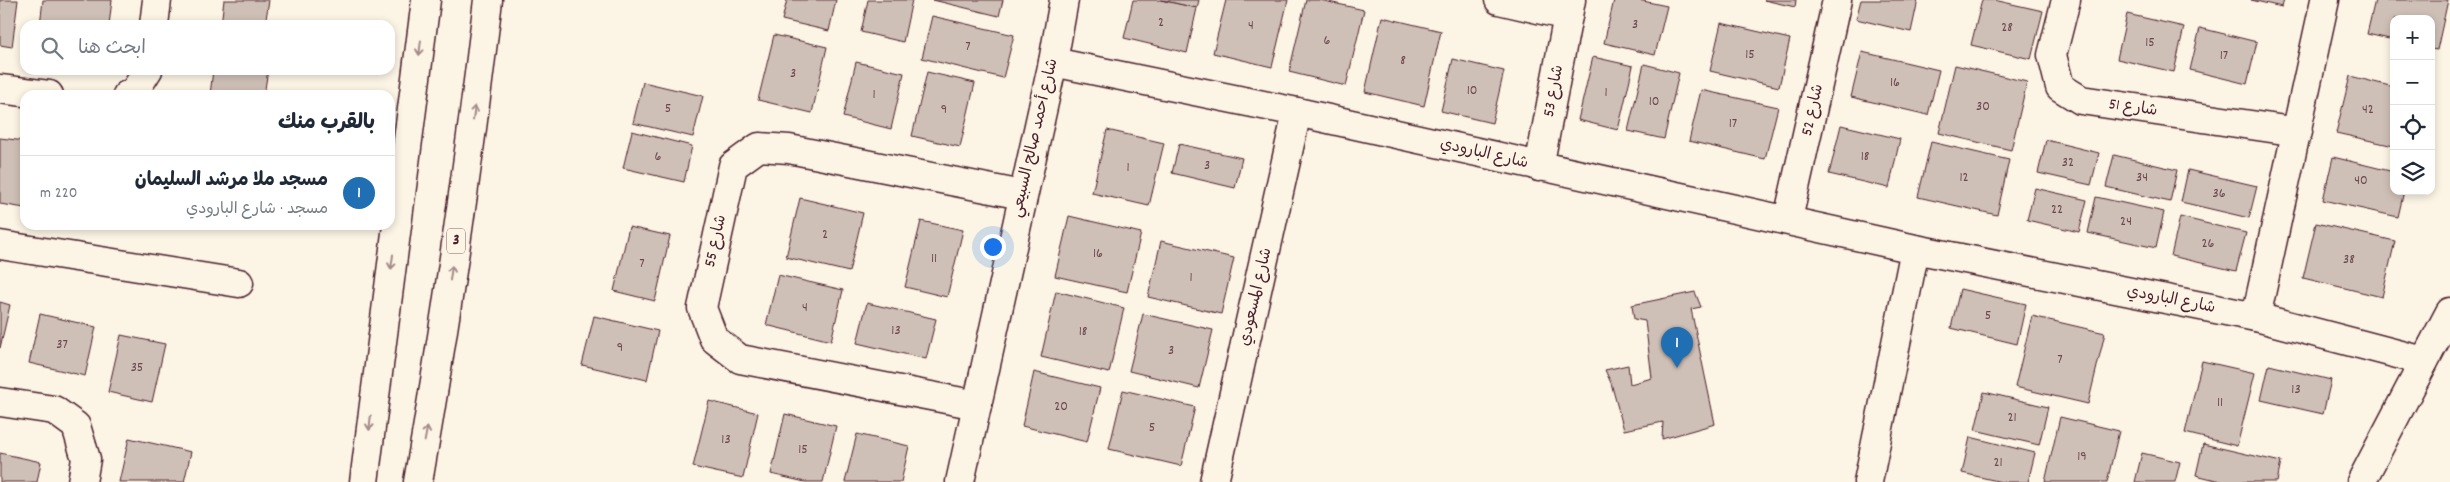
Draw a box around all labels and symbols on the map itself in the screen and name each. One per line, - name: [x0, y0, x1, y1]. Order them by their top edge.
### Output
- house number: 2: [1158, 13, 1164, 33]
- house number: 3: [1632, 15, 1638, 35]
- house number: 4: [1248, 16, 1254, 36]
- house number: 28: [2001, 18, 2013, 38]
- house number: 6: [1324, 31, 1331, 51]
- house number: 15: [2145, 33, 2155, 53]
- house number: 7: [965, 37, 971, 57]
- one-way arrow: [415, 40, 425, 56]
- house number: 15: [1745, 45, 1755, 65]
- house number: 17: [2220, 46, 2228, 66]
- house number: 8: [1400, 51, 1406, 71]
- street label: شارع أحمد صالح السبيعي: [1006, 56, 1065, 220]
- street label: شارع 53: [1538, 63, 1570, 119]
- house number: 3: [790, 64, 796, 84]
- house number: 16: [1890, 73, 1900, 93]
- house number: 10: [1467, 81, 1477, 101]
- street label: شارع 52: [1796, 82, 1830, 138]
- house number: 1: [1604, 83, 1608, 103]
- house number: 1: [872, 85, 876, 105]
- house number: 10: [1649, 92, 1659, 112]
- street label: شارع 51: [2107, 93, 2159, 123]
- house number: 30: [1976, 97, 1990, 117]
- house number: 5: [665, 99, 671, 119]
- house number: 9: [941, 100, 947, 120]
- house number: 42: [2362, 100, 2374, 120]
- one-way arrow: [469, 105, 479, 121]
- house number: 17: [1729, 114, 1737, 134]
- street label: شارع البارودي: [1438, 133, 1530, 175]
- house number: 6: [655, 147, 662, 167]
- house number: 18: [1861, 147, 1870, 167]
- house number: 32: [2062, 153, 2074, 173]
- house number: 3: [1204, 156, 1210, 176]
- house number: 1: [1126, 158, 1130, 178]
- house number: 12: [1959, 168, 1969, 188]
- house number: 34: [2136, 168, 2148, 188]
- house number: 40: [2354, 171, 2368, 191]
- house number: 36: [2212, 184, 2226, 204]
- house number: 22: [2051, 200, 2063, 220]
- house number: 24: [2120, 212, 2132, 232]
- street label: شارع 55: [699, 213, 733, 269]
- house number: 2: [822, 225, 828, 245]
- road number: 3: [447, 228, 465, 254]
- your location: [980, 234, 1006, 260]
- house number: 26: [2202, 234, 2215, 254]
- house number: 16: [1093, 244, 1103, 264]
- street label: شارع المسعودي: [1234, 246, 1278, 348]
- house number: 11: [931, 249, 937, 269]
- house number: 38: [2343, 250, 2355, 270]
- one-way arrow: [386, 253, 396, 269]
- house number: 7: [639, 254, 645, 274]
- one-way arrow: [446, 266, 456, 282]
- house number: 1: [1189, 268, 1193, 288]
- street label: شارع البارودي: [2125, 280, 2217, 320]
- house number: 4: [802, 298, 808, 318]
- house number: 5: [1985, 306, 1991, 326]
- house number: 13: [891, 321, 901, 341]
- house number: 18: [1079, 322, 1088, 342]
- pin: 1: [1661, 327, 1693, 368]
- house number: 37: [56, 335, 68, 355]
- house number: 9: [617, 338, 623, 358]
- house number: 3: [1168, 341, 1174, 361]
- house number: 7: [2057, 350, 2063, 370]
- house number: 35: [131, 358, 143, 378]
- house number: 13: [2291, 380, 2301, 400]
- house number: 11: [2217, 393, 2223, 413]
- house number: 20: [1054, 397, 1068, 417]
- house number: 21: [2007, 408, 2017, 428]
- one-way arrow: [365, 414, 375, 430]
- house number: 5: [1149, 418, 1155, 438]
- one-way arrow: [422, 426, 432, 442]
- house number: 13: [721, 430, 731, 450]
- house number: 15: [798, 440, 808, 460]
- house number: 19: [2077, 447, 2087, 467]
- house number: 21: [1993, 453, 2003, 473]

